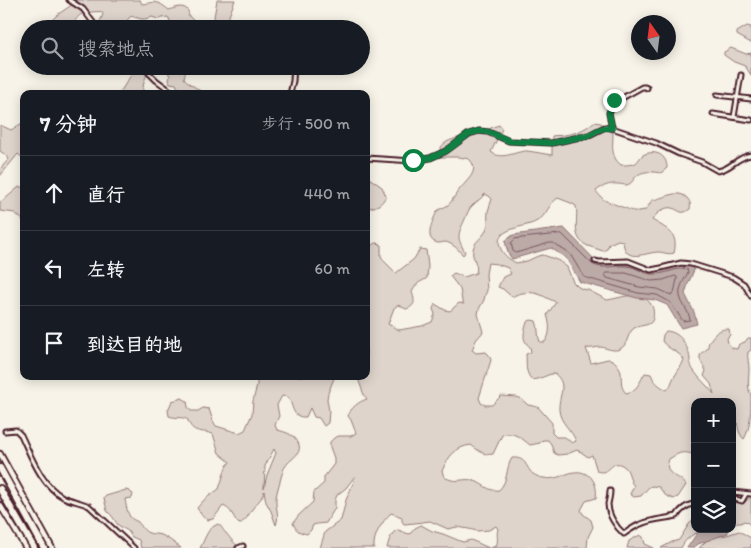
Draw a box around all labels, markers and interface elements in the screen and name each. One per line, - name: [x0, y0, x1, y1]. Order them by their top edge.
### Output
- north arrow: [631, 15, 676, 60]
- search box: [20, 20, 370, 75]
- icon: search: [38, 34, 66, 62]
- text: 搜索地点: [78, 37, 154, 60]
- route end: [603, 89, 626, 112]
- text: 7 分钟: [40, 111, 97, 136]
- text: 步行 · 500 m: [262, 114, 350, 133]
- route start: [402, 149, 425, 172]
- icon: ahead: [40, 179, 68, 207]
- text: 直行: [87, 183, 125, 206]
- text: 440 m: [304, 184, 350, 203]
- icon: left: [40, 254, 68, 282]
- text: 左转: [87, 258, 125, 281]
- text: 60 m: [315, 259, 350, 278]
- icon: arrive: [40, 329, 68, 357]
- text: 到达目的地: [87, 333, 182, 356]
- map controls: [691, 398, 736, 533]
- button: +: [691, 398, 736, 443]
- button: −: [691, 443, 736, 488]
- button: layers: [691, 488, 736, 533]

